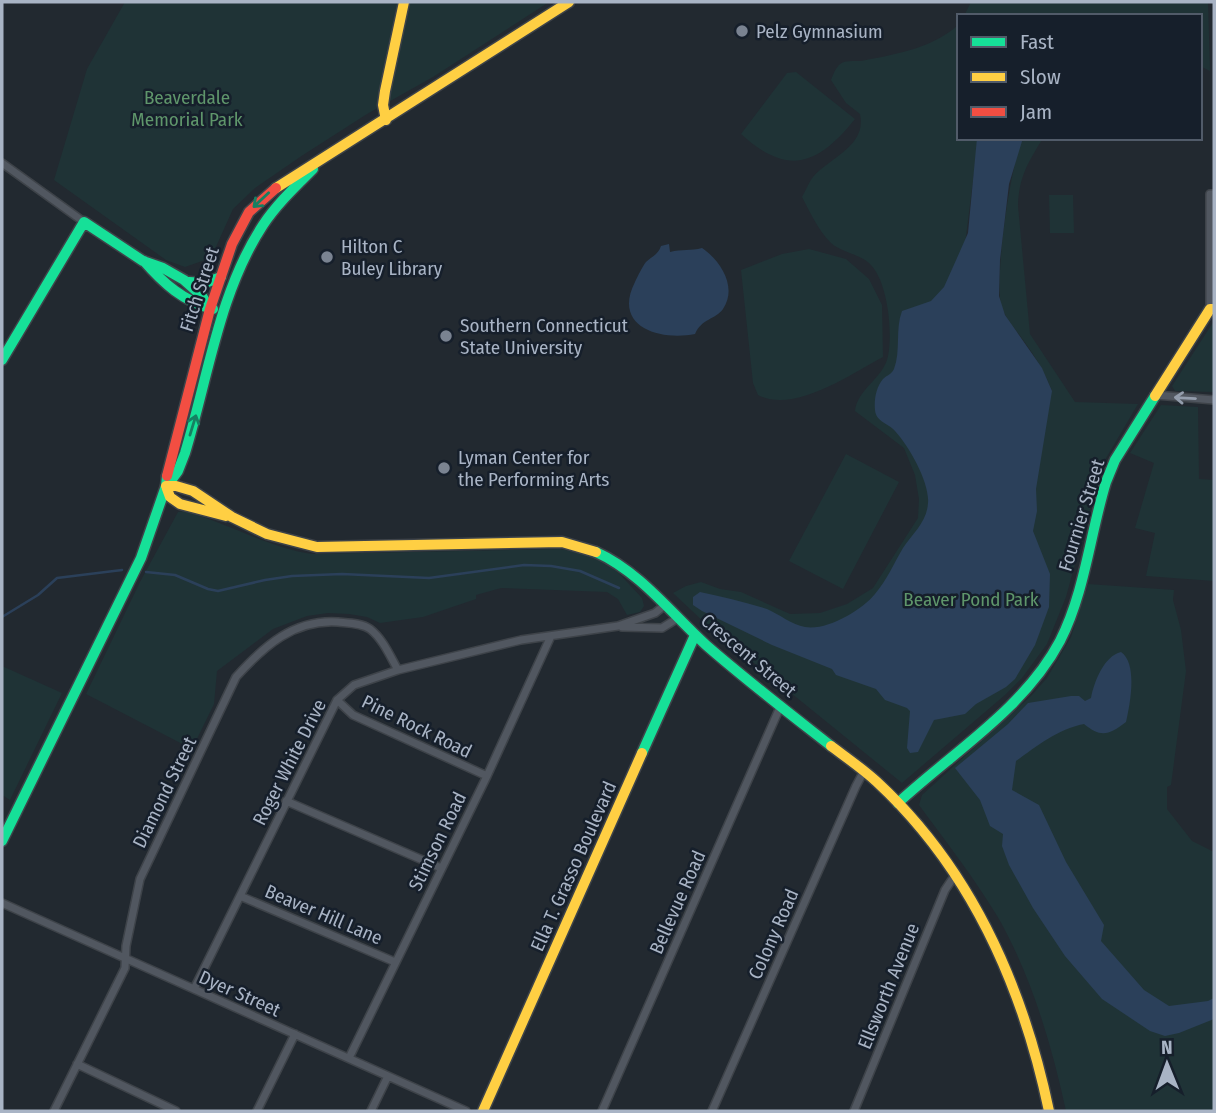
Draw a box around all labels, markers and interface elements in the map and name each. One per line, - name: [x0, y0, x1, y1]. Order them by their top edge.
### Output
- legend: [957, 14, 1202, 140]
- place label: Pelz Gymnasium: [756, 20, 883, 43]
- marker: Pelz Gymnasium: [734, 23, 750, 39]
- text: Fast: [1020, 29, 1054, 55]
- text: Slow: [1020, 64, 1061, 90]
- park label: Beaverdale Memorial Park: [131, 86, 243, 131]
- text: Jam: [1020, 99, 1052, 125]
- one-way arrow: [252, 192, 270, 208]
- place label: Hilton C Buley Library: [341, 235, 443, 280]
- street label: Fitch Street: [175, 243, 224, 334]
- marker: Hilton C Buley Library: [319, 249, 335, 265]
- place label: Southern Connecticut State University: [460, 314, 629, 359]
- marker: Southern Connecticut State University: [438, 328, 454, 344]
- one-way arrow: [1174, 391, 1197, 404]
- one-way arrow: [188, 414, 200, 436]
- place label: Lyman Center for the Performing Arts: [458, 446, 609, 491]
- street label: Fournier Street: [1053, 455, 1110, 574]
- marker: Lyman Center for the Performing Arts: [436, 460, 452, 476]
- park label: Beaver Pond Park: [903, 588, 1039, 611]
- street label: Crescent Street: [696, 609, 802, 702]
- street label: Pine Rock Road: [358, 690, 476, 763]
- street label: Roger White Drive: [248, 695, 331, 829]
- street label: Diamond Street: [128, 732, 202, 852]
- street label: Ella T. Grasso Boulevard: [526, 778, 621, 955]
- street label: Stimson Road: [404, 788, 471, 894]
- street label: Bellevue Road: [644, 847, 710, 957]
- street label: Beaver Hill Lane: [262, 879, 386, 950]
- street label: Colony Road: [743, 885, 804, 983]
- street label: Ellsworth Avenue: [853, 920, 924, 1052]
- street label: Dyer Street: [196, 965, 285, 1022]
- north arrow: [1132, 1029, 1202, 1099]
- text: N: [1161, 1036, 1173, 1059]

